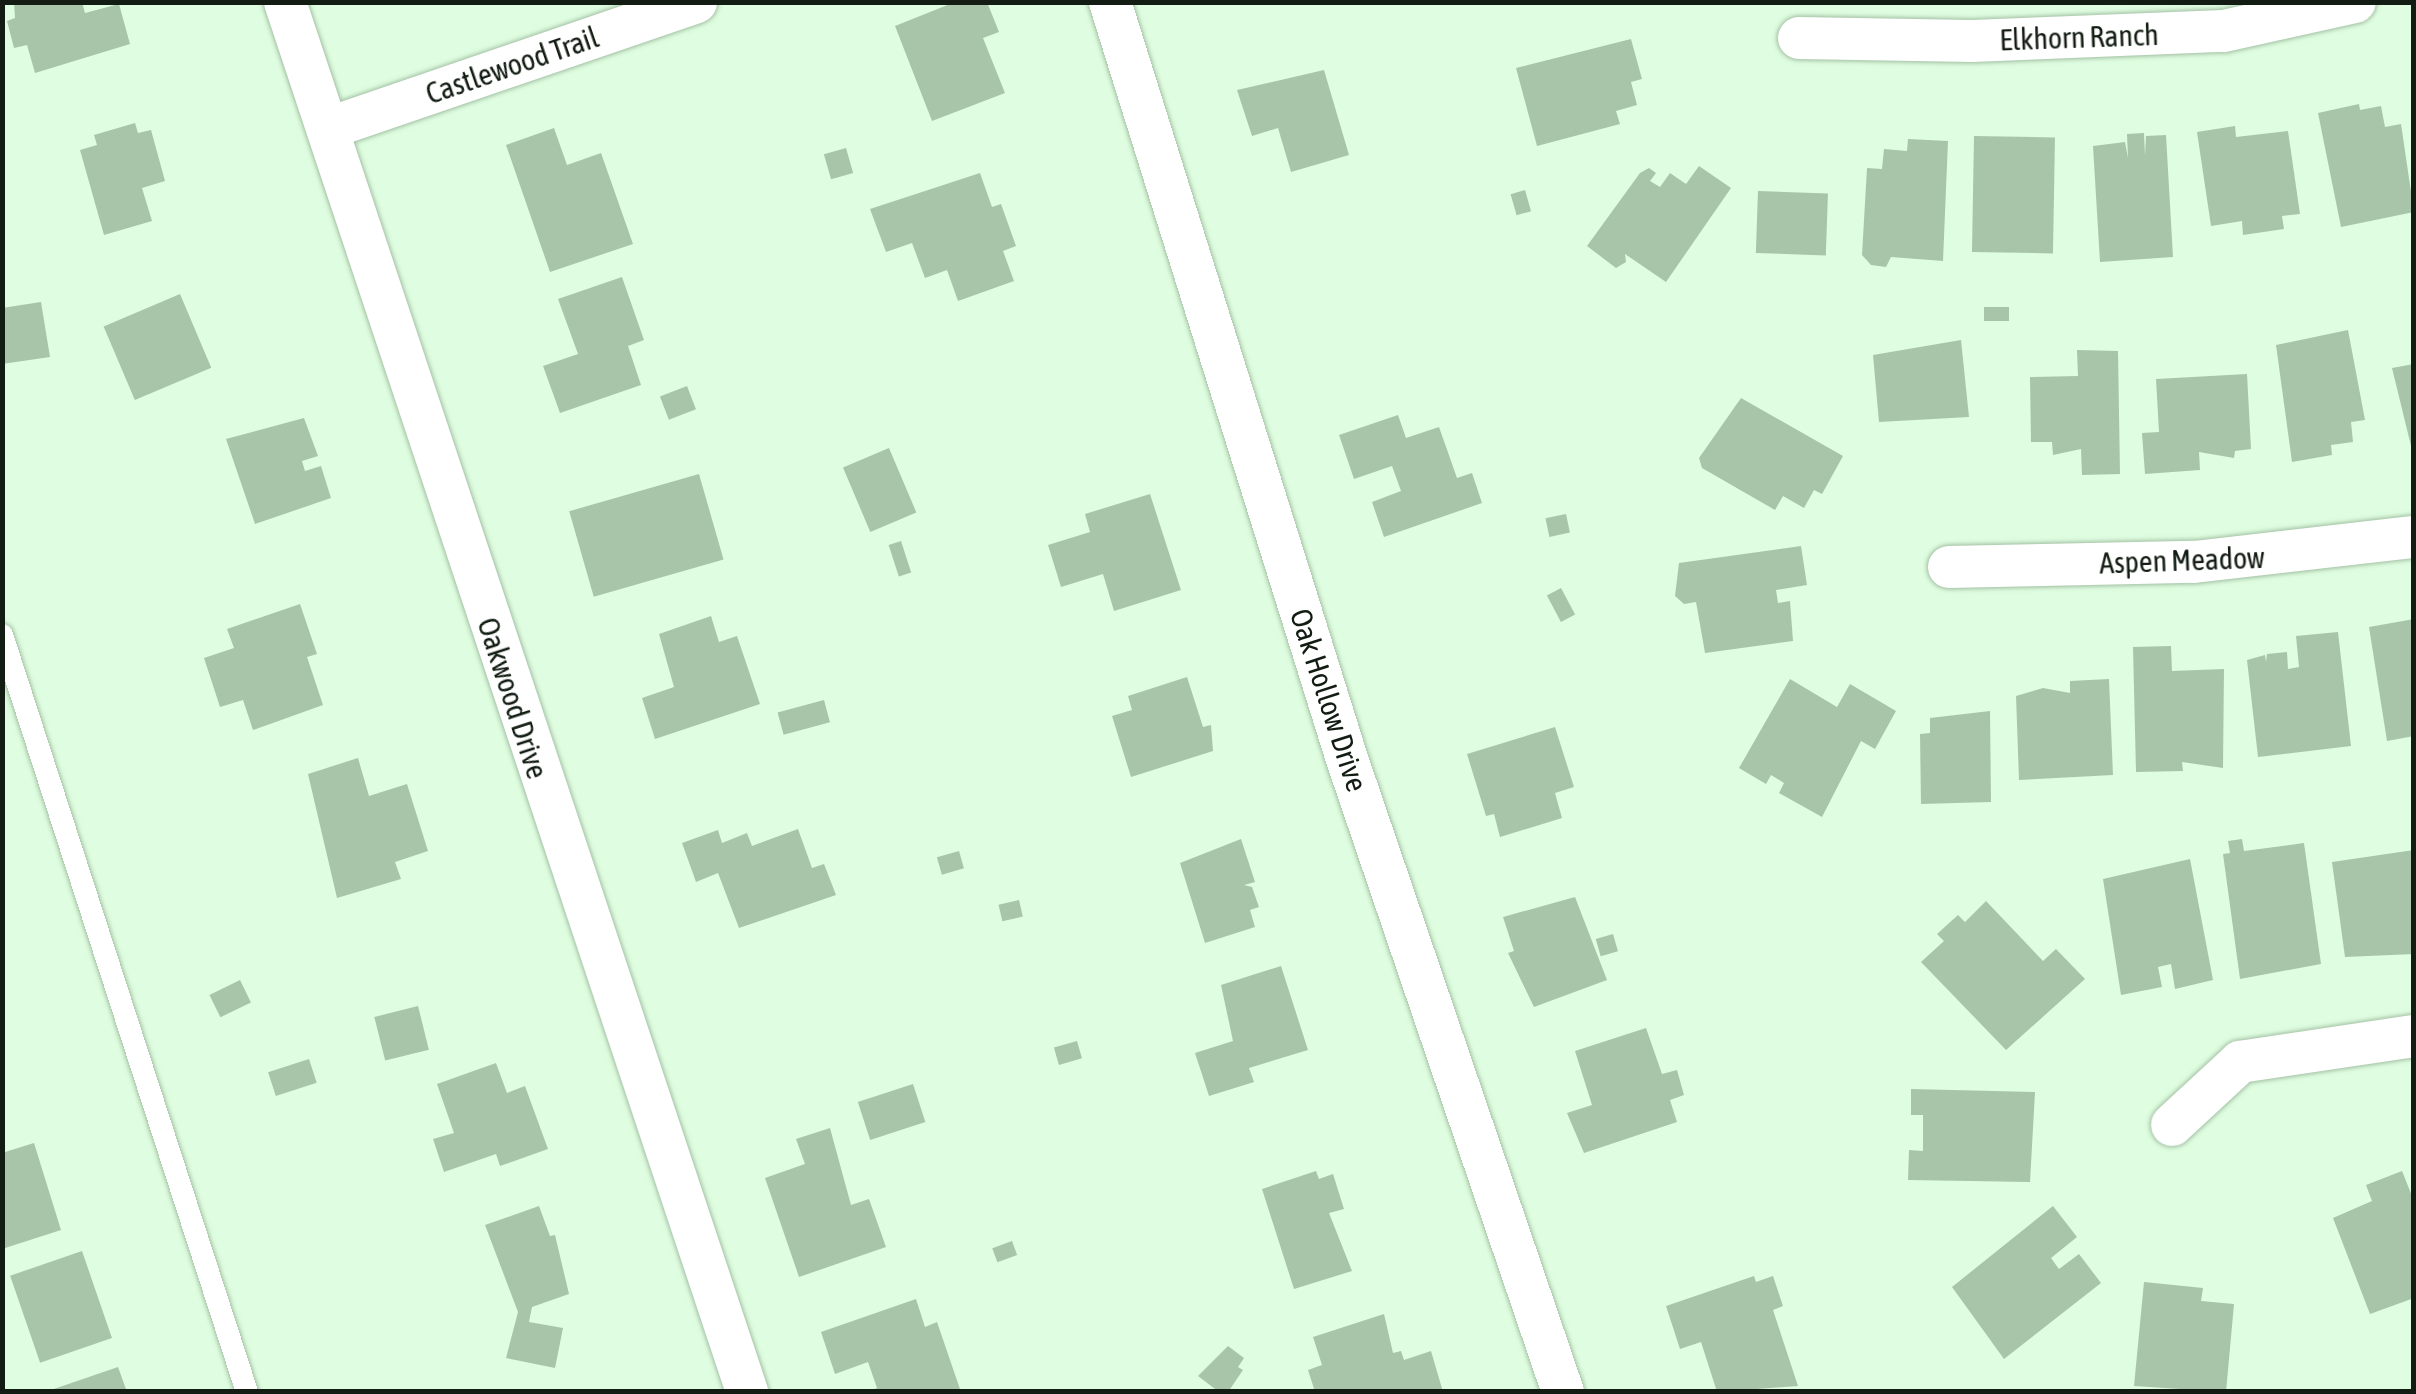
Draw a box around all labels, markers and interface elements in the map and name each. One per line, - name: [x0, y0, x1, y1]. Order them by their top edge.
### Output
- street label: Elkhorn Ranch: [1999, 16, 2159, 58]
- street label: Castlewood Trail: [421, 19, 603, 111]
- street label: Aspen Meadow: [2099, 539, 2265, 581]
- street label: Oak Hollow Drive: [1283, 604, 1375, 796]
- street label: Oakwood Drive: [470, 613, 556, 783]

